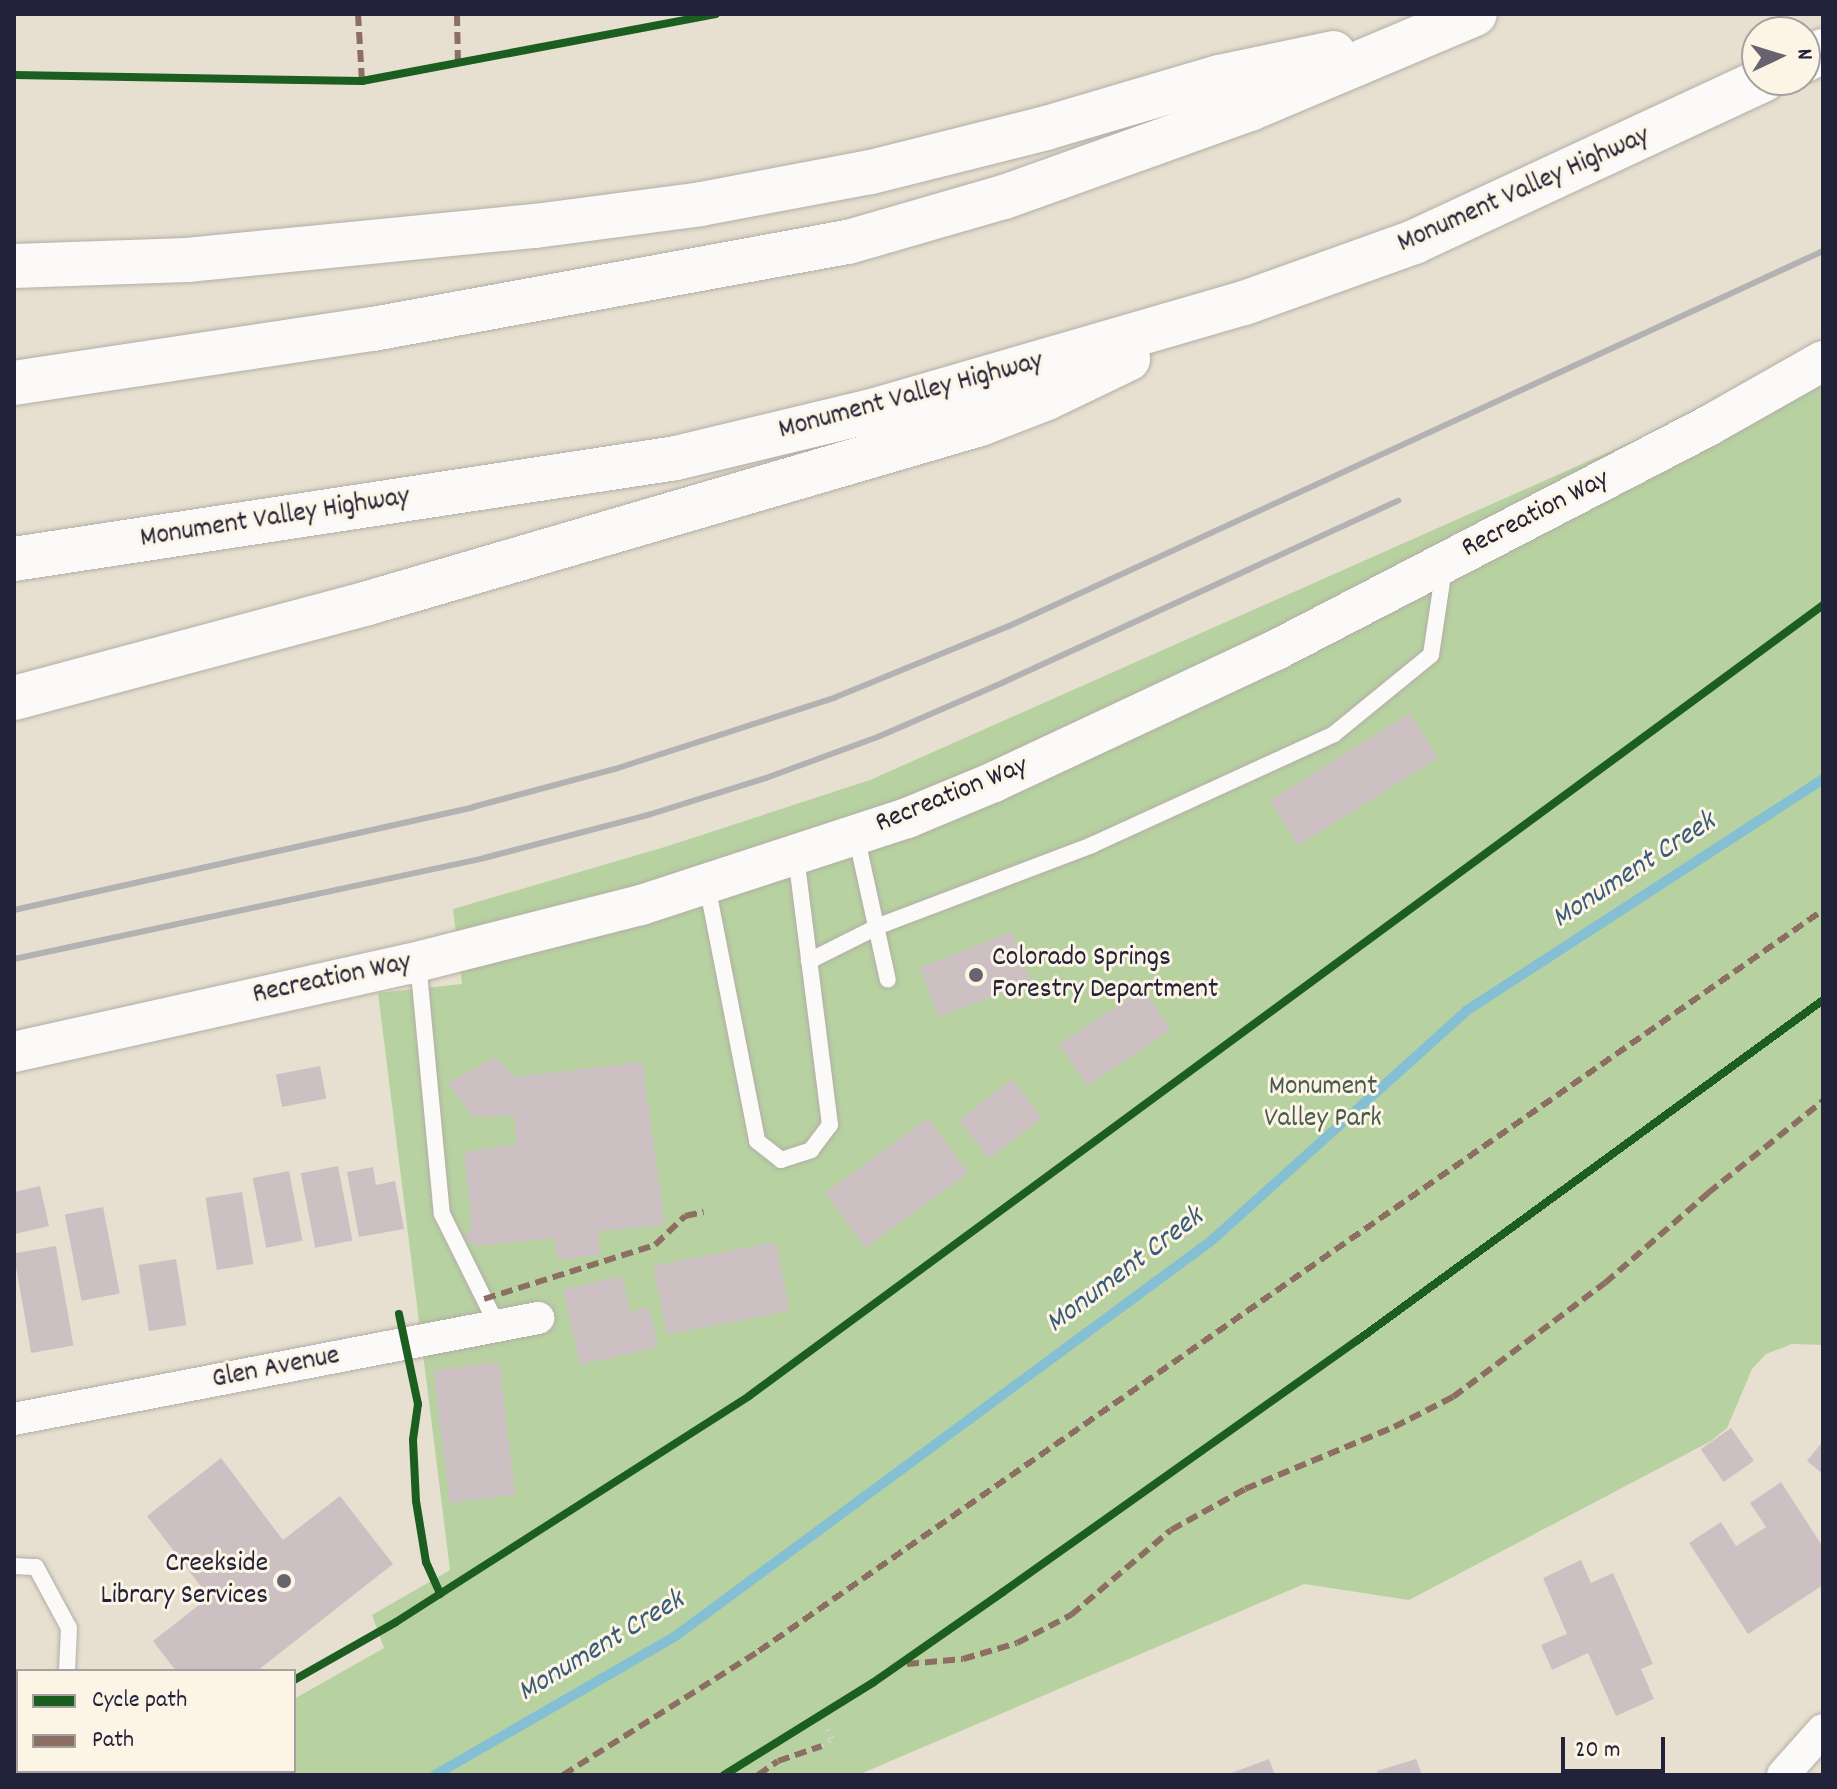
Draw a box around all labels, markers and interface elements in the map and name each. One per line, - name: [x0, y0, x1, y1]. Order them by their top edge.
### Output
- north arrow: [1741, 16, 1821, 96]
- text: N: [1788, 48, 1819, 61]
- street label: Monument Valley Highway: [1393, 120, 1655, 262]
- street label: Monument Valley Highway: [775, 346, 1047, 448]
- street label: Recreation Way: [1457, 464, 1615, 566]
- street label: Monument Valley Highway: [138, 481, 412, 557]
- street label: Recreation Way: [871, 750, 1033, 842]
- water label: Monument Creek: [1546, 806, 1724, 938]
- place label: Colorado Springs Forestry Department: [992, 942, 1218, 1008]
- street label: Recreation Way: [250, 947, 414, 1013]
- marker: Colorado Springs Forestry Department: [967, 966, 985, 984]
- park label: Monument Valley Park: [1264, 1071, 1382, 1137]
- water label: Monument Creek: [1040, 1201, 1212, 1343]
- street label: Glen Avenue: [209, 1340, 343, 1398]
- place label: Creekside Library Services: [100, 1548, 268, 1614]
- marker: Creekside Library Services: [275, 1572, 293, 1590]
- water label: Monument Creek: [512, 1584, 692, 1712]
- legend: [16, 1669, 296, 1773]
- text: Cycle path: [92, 1684, 187, 1718]
- scale bar: [1565, 1721, 1669, 1771]
- text: Path: [92, 1724, 134, 1758]
- text: 20 m: [1575, 1734, 1621, 1768]

